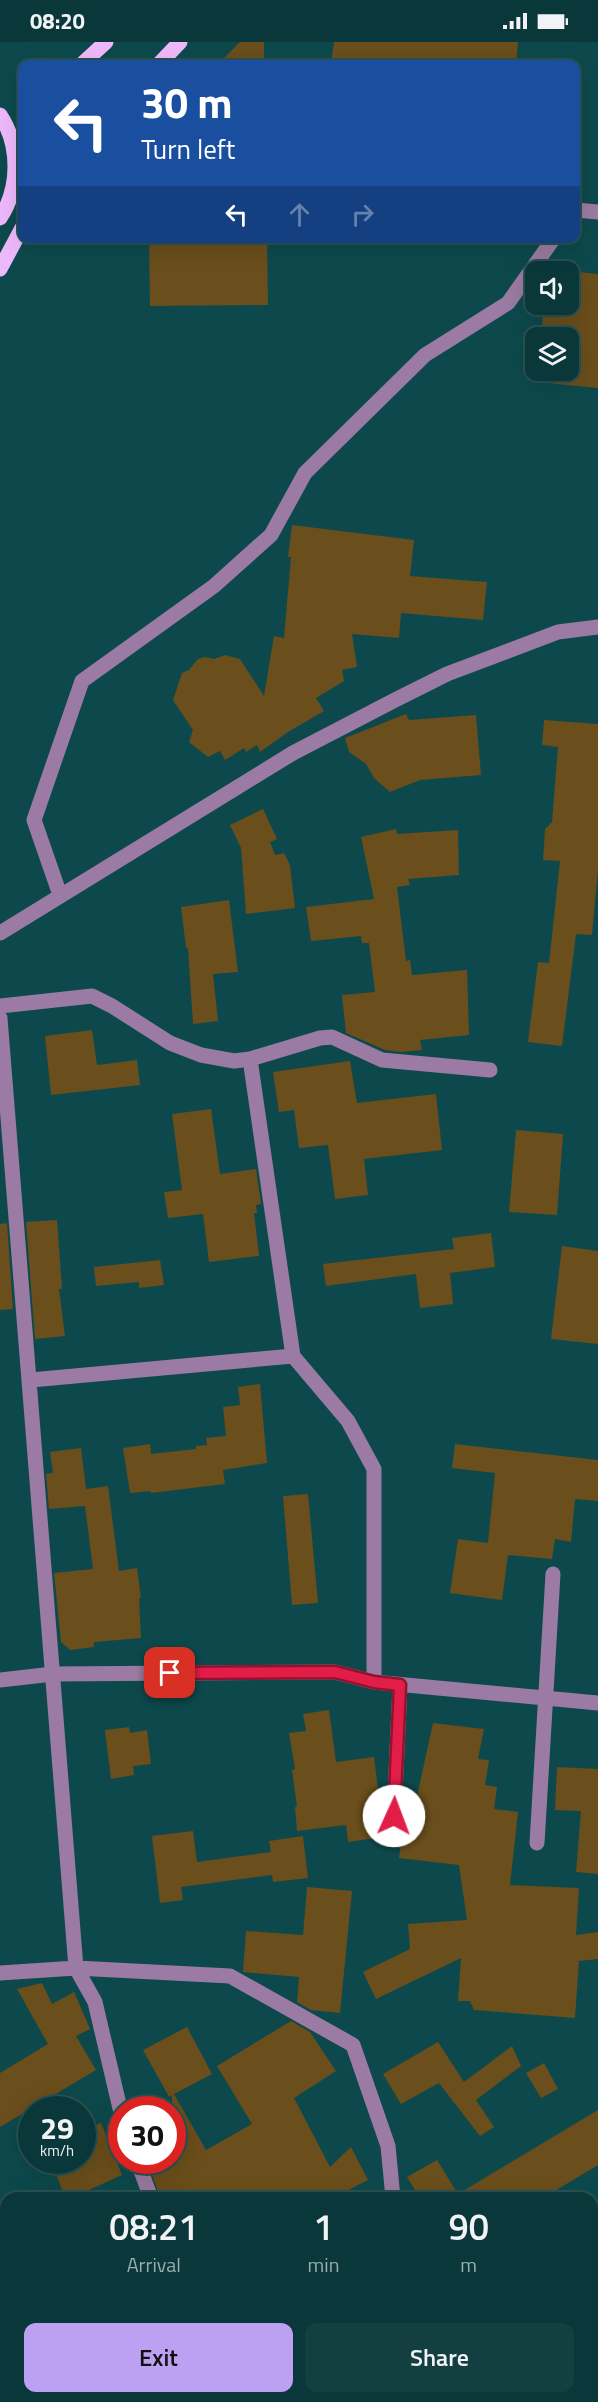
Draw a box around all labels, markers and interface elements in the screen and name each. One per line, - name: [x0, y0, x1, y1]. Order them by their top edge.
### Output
- text: 08:20: [30, 4, 85, 38]
- text: 30 m: [141, 70, 233, 134]
- icon: left: [42, 84, 120, 162]
- text: Turn left: [141, 128, 235, 169]
- icon: left: [220, 198, 253, 231]
- icon: ahead: [283, 198, 316, 231]
- icon: right: [346, 198, 379, 231]
- map controls: [525, 261, 579, 381]
- button: sound: [525, 261, 579, 315]
- button: layers: [525, 327, 579, 381]
- pin: [144, 1647, 195, 1698]
- icon: arrive: [153, 1656, 186, 1689]
- position arrow: [362, 1784, 426, 1848]
- speed limit sign: 30: [108, 2096, 186, 2174]
- text: 29: [40, 2105, 74, 2151]
- text: km/h: [40, 2139, 74, 2162]
- text: 08:21: [109, 2199, 198, 2254]
- text: 1: [313, 2199, 334, 2254]
- text: 90: [449, 2199, 489, 2254]
- text: Arrival: [127, 2249, 181, 2280]
- text: min: [308, 2249, 339, 2280]
- text: m: [460, 2249, 477, 2280]
- button: Exit: [24, 2323, 293, 2392]
- button: Share: [305, 2323, 574, 2392]

